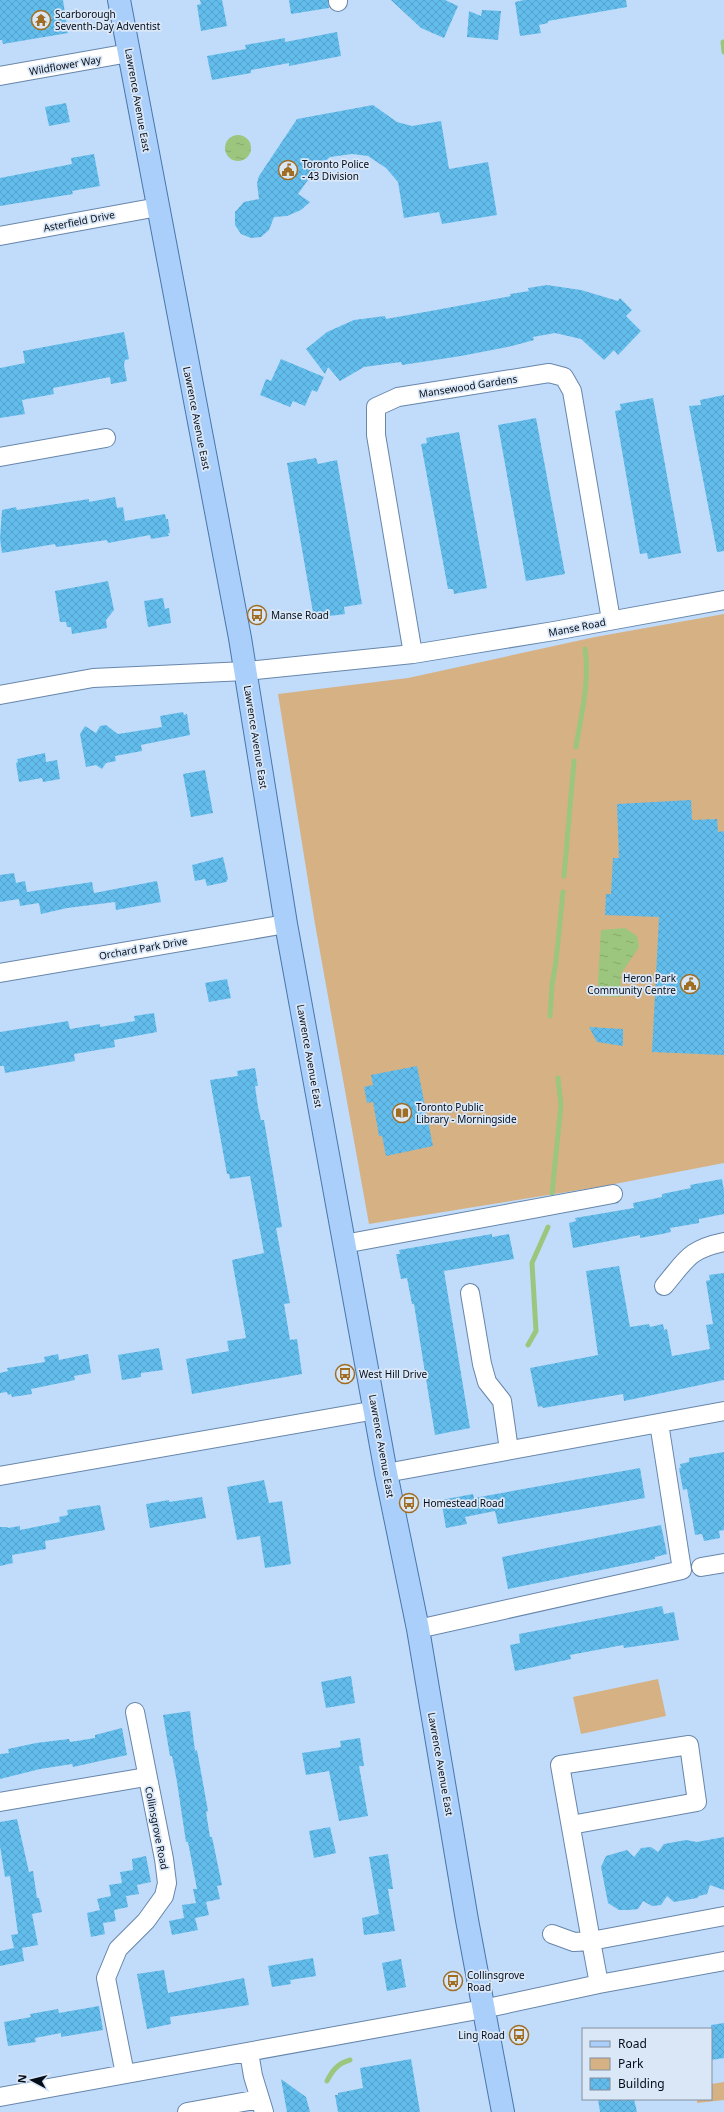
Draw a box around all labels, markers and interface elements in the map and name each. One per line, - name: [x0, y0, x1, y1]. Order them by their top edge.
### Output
- place label: Scarborough Seventh-Day Adventist: [55, 7, 161, 33]
- temple icon: Scarborough Seventh-Day Adventist: [30, 9, 52, 31]
- street label: Lawrence Avenue East: [122, 47, 154, 153]
- street label: Wildflower Way: [28, 52, 103, 78]
- place label: Toronto Police - 43 Division: [302, 157, 369, 183]
- public building icon: Toronto Police - 43 Division: [277, 159, 299, 181]
- street label: Asterfield Drive: [42, 207, 116, 235]
- street label: Lawrence Avenue East: [180, 365, 214, 471]
- street label: Mansewood Gardens: [418, 371, 518, 401]
- bus stop icon: Manse Road: [246, 604, 268, 626]
- place label: Manse Road: [271, 608, 329, 622]
- street label: Manse Road: [547, 615, 607, 639]
- street label: Lawrence Avenue East: [241, 684, 271, 790]
- street label: Orchard Park Drive: [98, 933, 189, 963]
- place label: Heron Park Community Centre: [587, 971, 677, 997]
- public building icon: Heron Park Community Centre: [679, 973, 701, 995]
- street label: Lawrence Avenue East: [294, 1003, 326, 1109]
- place label: Toronto Public Library - Morningside: [416, 1100, 517, 1126]
- library icon: Toronto Public Library - Morningside: [391, 1102, 413, 1124]
- bus stop icon: West Hill Drive: [334, 1363, 356, 1385]
- place label: West Hill Drive: [359, 1367, 428, 1381]
- street label: Lawrence Avenue East: [366, 1393, 398, 1499]
- bus stop icon: Homestead Road: [398, 1492, 420, 1514]
- place label: Homestead Road: [423, 1496, 504, 1510]
- street label: Lawrence Avenue East: [425, 1711, 457, 1817]
- street label: Collinsgrove Road: [142, 1785, 172, 1871]
- place label: Collinsgrove Road: [467, 1968, 525, 1994]
- bus stop icon: Collinsgrove Road: [442, 1970, 464, 1992]
- bus stop icon: Ling Road: [508, 2024, 530, 2046]
- place label: Ling Road: [458, 2028, 505, 2042]
- legend: [582, 2028, 712, 2100]
- text: Road: [618, 2035, 647, 2052]
- text: Park: [618, 2055, 644, 2072]
- north arrow: [12, 2060, 52, 2100]
- text: N: [14, 2073, 30, 2084]
- text: Building: [618, 2075, 665, 2092]

